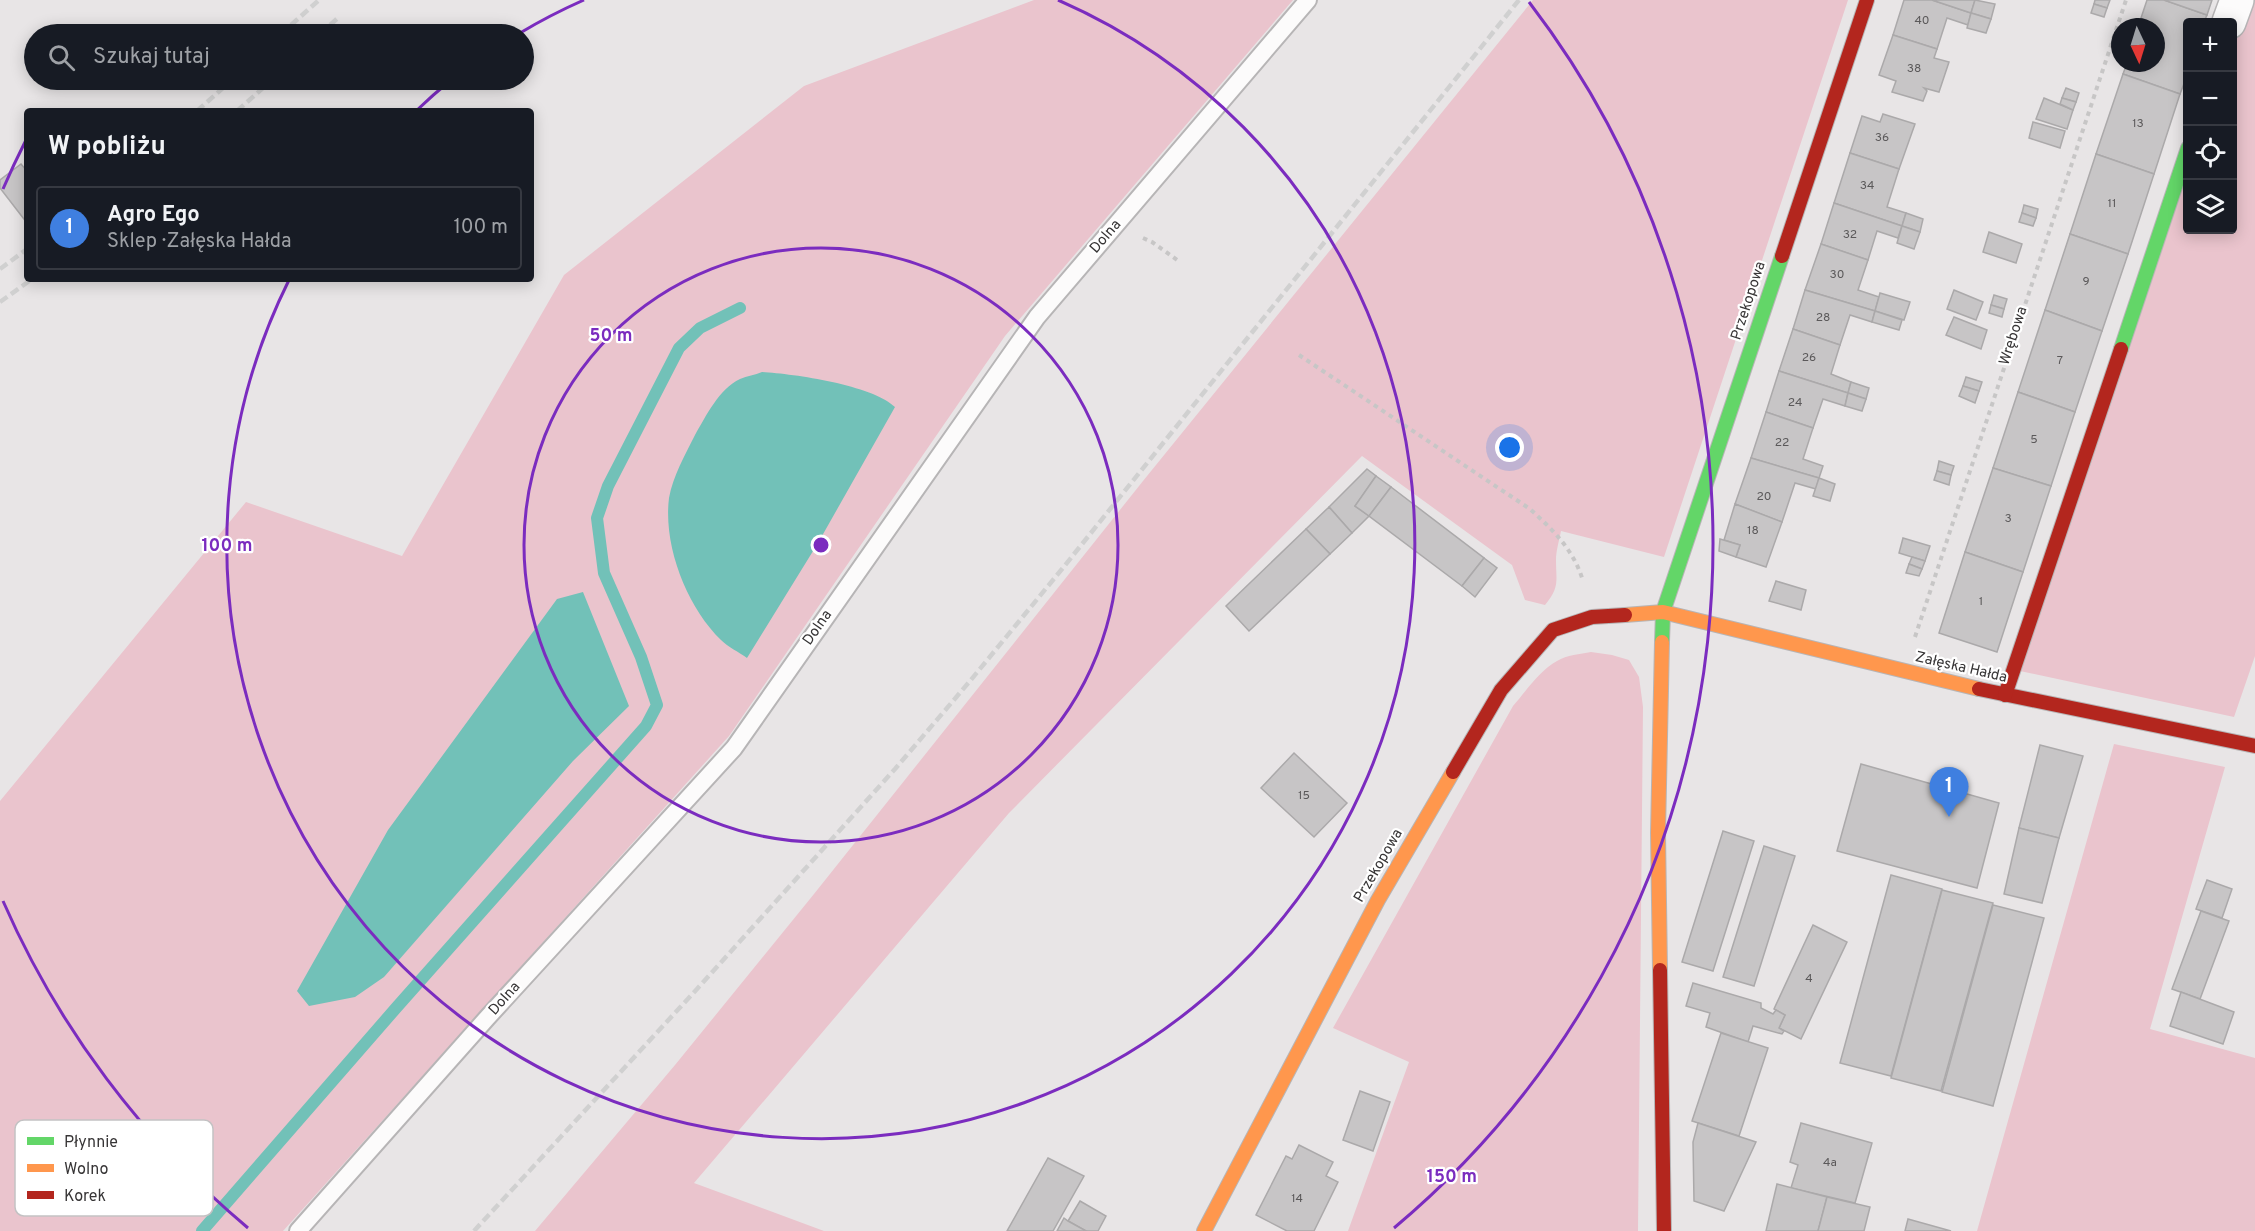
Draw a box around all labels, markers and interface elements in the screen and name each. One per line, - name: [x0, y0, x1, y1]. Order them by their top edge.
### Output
- house number: 40: [1914, 13, 1930, 29]
- north arrow: [2111, 18, 2165, 72]
- map controls: [2183, 18, 2237, 234]
- button: +: [2183, 18, 2237, 72]
- search box: [24, 24, 534, 90]
- icon: search: [45, 41, 78, 74]
- text: Szukaj tutaj: [93, 44, 210, 71]
- house number: 38: [1907, 61, 1921, 77]
- button: −: [2183, 72, 2237, 126]
- house number: 13: [2132, 116, 2144, 132]
- button: locate: [2183, 126, 2237, 180]
- house number: 36: [1875, 130, 1889, 146]
- text: W pobliżu: [48, 131, 166, 164]
- house number: 34: [1860, 178, 1874, 194]
- button: layers: [2183, 180, 2237, 234]
- house number: 11: [2108, 196, 2116, 212]
- text: Agro Ego: [107, 202, 200, 229]
- text: 1: [66, 215, 74, 241]
- text: 100 m: [453, 215, 508, 241]
- street label: Dolna: [1086, 216, 1126, 258]
- house number: 32: [1843, 227, 1857, 243]
- text: Sklep · Załęska Hałda: [107, 229, 292, 255]
- street label: Przekopowa: [1727, 259, 1771, 343]
- house number: 30: [1830, 267, 1844, 283]
- house number: 9: [2082, 274, 2090, 290]
- street label: Wrębowa: [1996, 304, 2032, 368]
- house number: 28: [1816, 310, 1830, 326]
- text: 50 m: [589, 325, 633, 348]
- house number: 26: [1802, 350, 1816, 366]
- house number: 7: [2057, 353, 2063, 369]
- house number: 24: [1788, 395, 1802, 411]
- house number: 5: [2030, 432, 2038, 448]
- your location: [1495, 433, 1524, 462]
- house number: 22: [1775, 435, 1789, 451]
- house number: 20: [1756, 489, 1772, 505]
- house number: 3: [2004, 511, 2012, 527]
- house number: 18: [1747, 523, 1759, 539]
- text: 100 m: [201, 535, 253, 558]
- centre of rings: [811, 535, 831, 555]
- house number: 1: [1979, 594, 1983, 610]
- street label: Dolna: [799, 607, 837, 649]
- street label: Załęska Hałda: [1913, 648, 2009, 688]
- pin: 1: [1930, 768, 1968, 817]
- house number: 15: [1298, 788, 1310, 804]
- street label: Przekopowa: [1350, 826, 1408, 906]
- house number: 4: [1805, 971, 1813, 987]
- street label: Dolna: [485, 978, 525, 1020]
- legend: [15, 1120, 213, 1216]
- text: Płynnie: [64, 1133, 118, 1153]
- house number: 4a: [1823, 1155, 1837, 1171]
- text: Wolno: [64, 1160, 108, 1180]
- text: 150 m: [1427, 1166, 1477, 1189]
- text: Korek: [64, 1187, 106, 1207]
- house number: 14: [1291, 1191, 1303, 1207]

